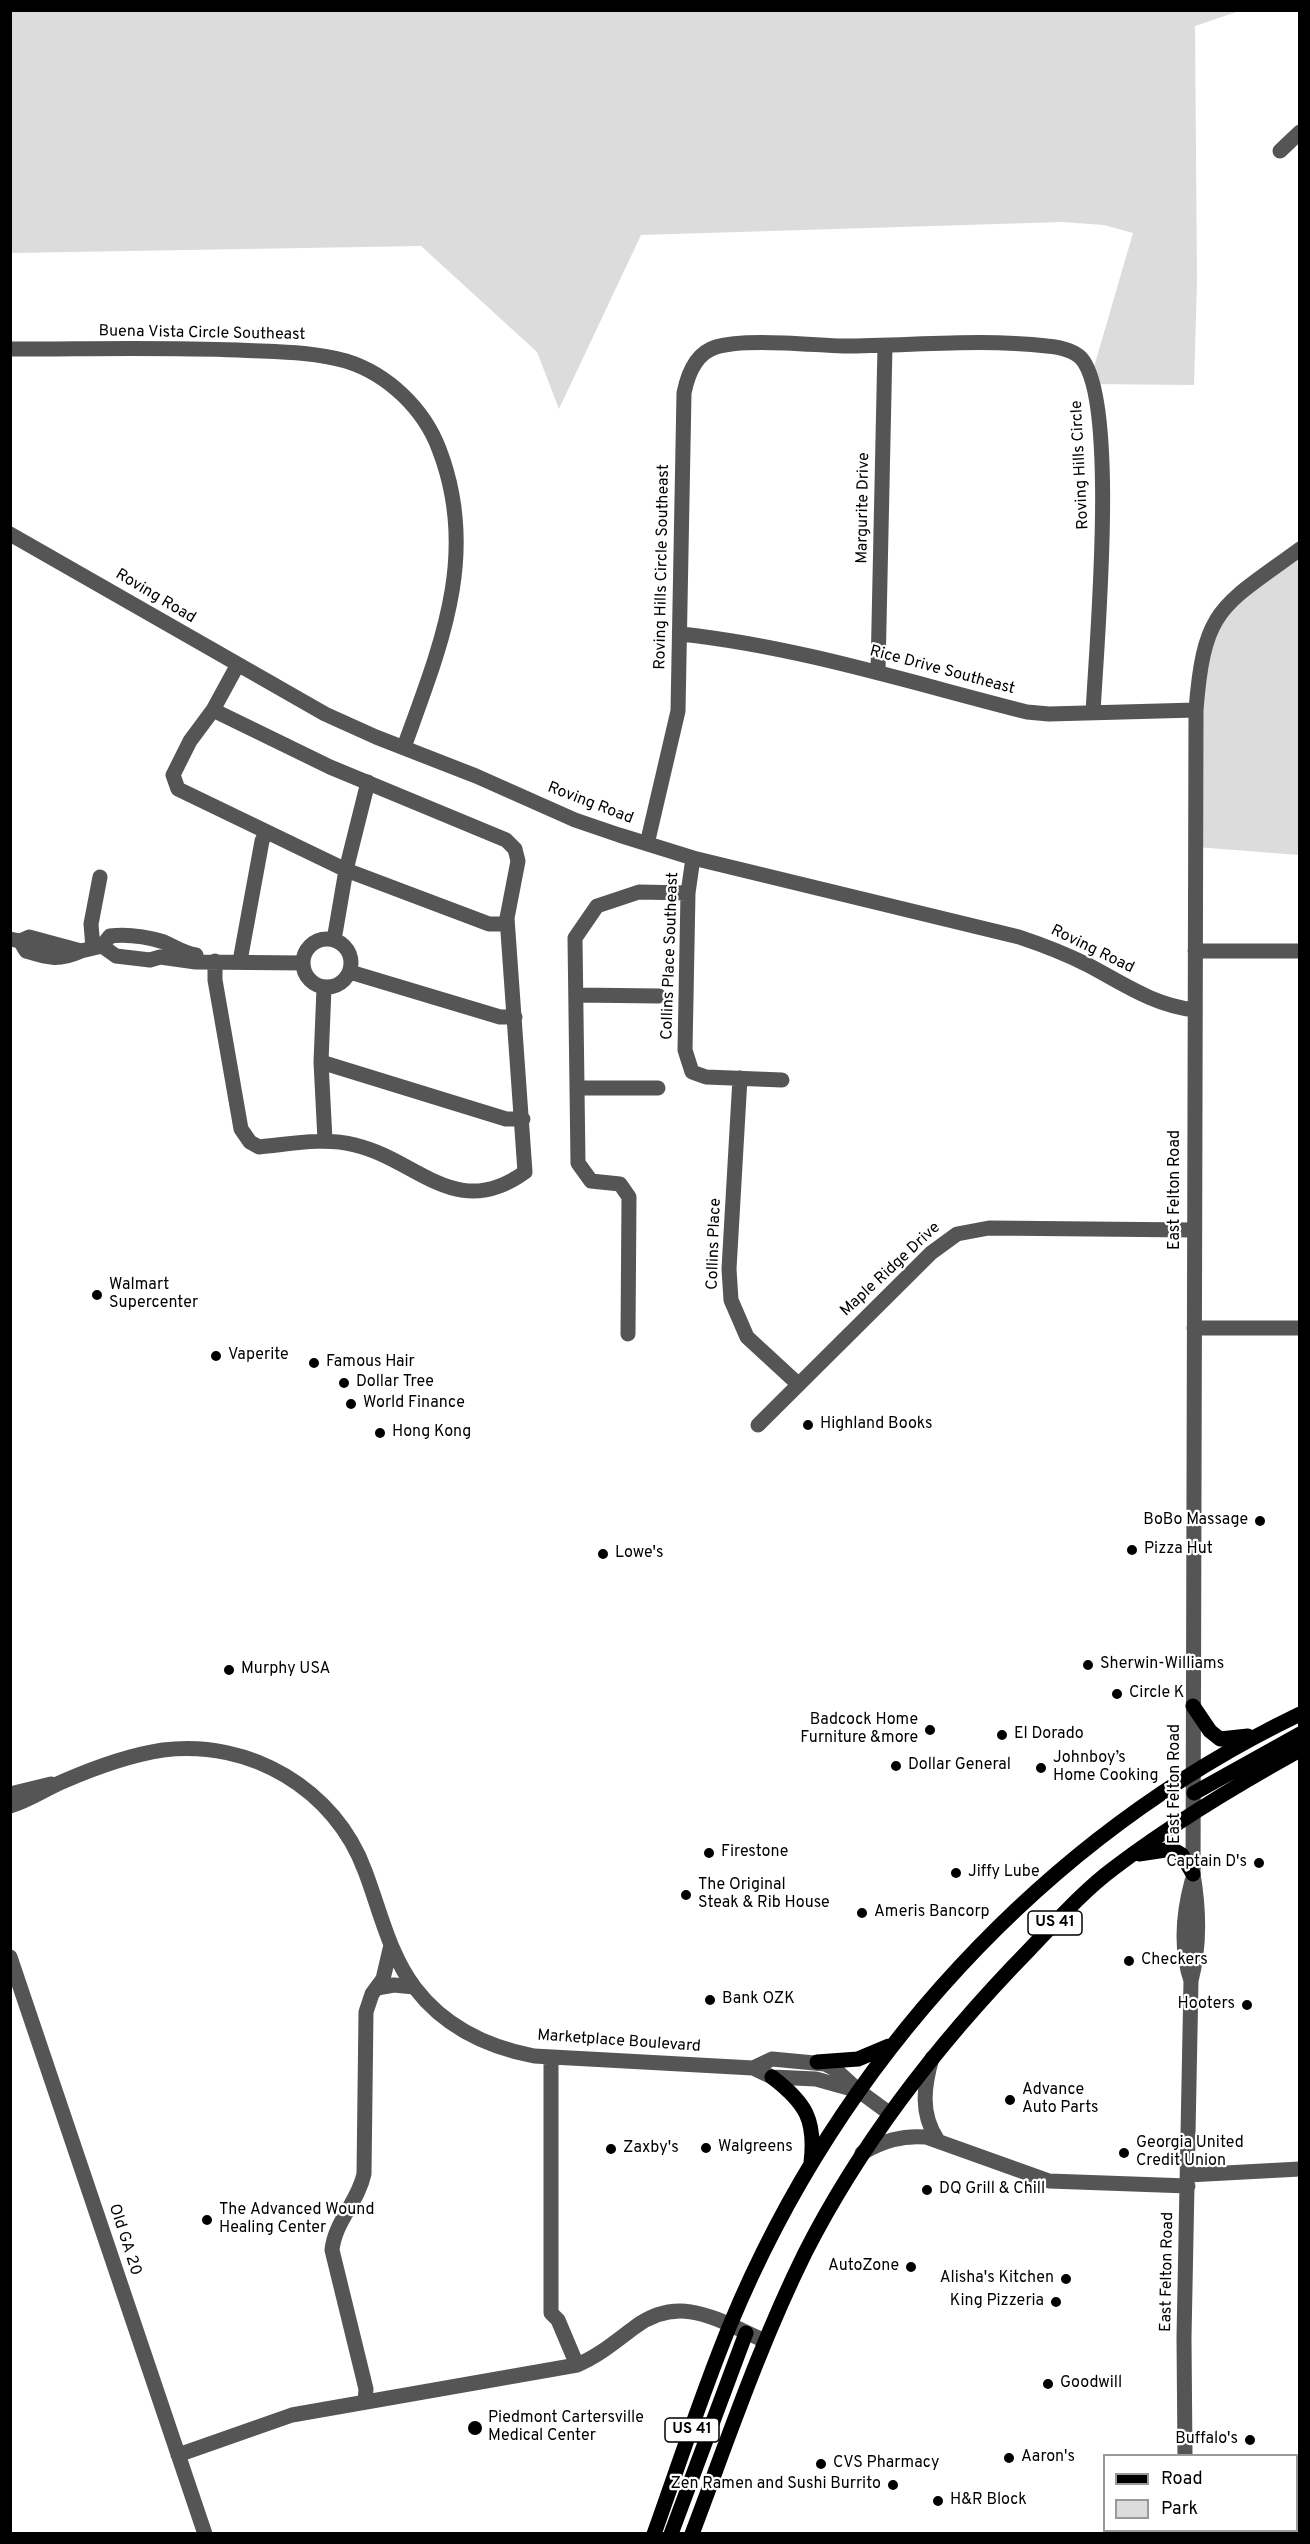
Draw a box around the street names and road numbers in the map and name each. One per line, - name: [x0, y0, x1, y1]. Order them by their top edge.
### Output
- street label: Buena Vista Circle Southeast: [98, 323, 306, 345]
- street label: Roving Hills Circle: [1068, 400, 1094, 530]
- street label: Margurite Drive: [853, 452, 875, 564]
- street label: Roving Hills Circle Southeast: [652, 464, 674, 670]
- street label: Roving Road: [111, 565, 199, 629]
- street label: Rice Drive Southeast: [867, 642, 1017, 700]
- street label: Roving Road: [544, 779, 636, 829]
- street label: Collins Place Southeast: [658, 872, 684, 1040]
- street label: Roving Road: [1047, 922, 1137, 978]
- street label: East Felton Road: [1166, 1130, 1186, 1250]
- street label: Collins Place: [704, 1198, 726, 1290]
- street label: Maple Ridge Drive: [837, 1219, 945, 1321]
- street label: East Felton Road: [1166, 1724, 1186, 1844]
- road number: US 41: [1028, 1911, 1082, 1935]
- street label: Marketplace Boulevard: [537, 2027, 701, 2057]
- street label: Old GA 20: [103, 2202, 145, 2278]
- street label: East Felton Road: [1157, 2212, 1179, 2332]
- road number: US 41: [665, 2418, 719, 2442]

